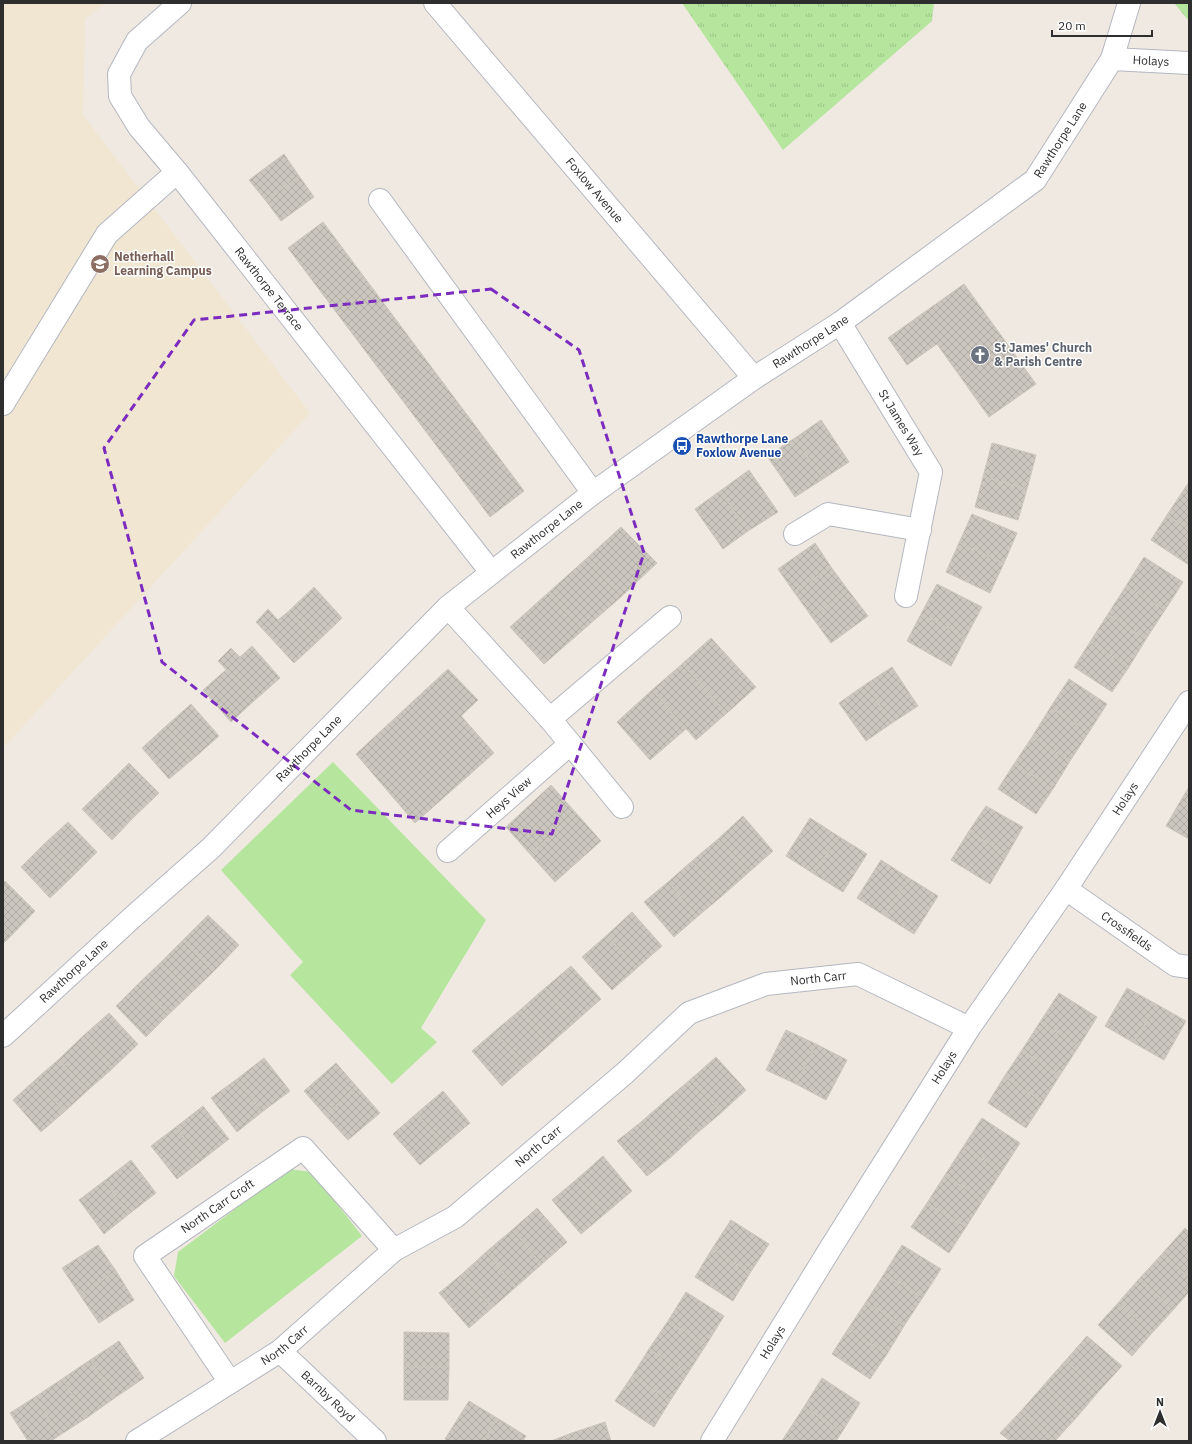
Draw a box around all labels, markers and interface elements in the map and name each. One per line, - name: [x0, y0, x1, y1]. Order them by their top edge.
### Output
- scale bar: [1052, 12, 1152, 38]
- text: 20 m: [1058, 18, 1086, 33]
- street label: Holays: [1132, 52, 1170, 69]
- street label: Rawthorpe Lane: [1030, 98, 1090, 181]
- street label: Foxlow Avenue: [563, 154, 627, 226]
- street label: Rawthorpe Terrace: [232, 244, 307, 334]
- place label: Netherhall Learning Campus: [114, 249, 212, 278]
- school or university icon: Netherhall Learning Campus: [89, 253, 111, 275]
- street label: Rawthorpe Lane: [769, 311, 852, 371]
- place label: St James' Church & Parish Centre: [994, 340, 1092, 369]
- church icon: St James' Church & Parish Centre: [969, 344, 991, 366]
- street label: St James Way: [875, 387, 927, 459]
- place label: Rawthorpe Lane Foxlow Avenue: [696, 431, 788, 460]
- bus stop icon: Rawthorpe Lane Foxlow Avenue: [671, 435, 693, 457]
- street label: Rawthorpe Lane: [507, 496, 586, 562]
- street label: Rawthorpe Lane: [272, 711, 345, 785]
- street label: Heys View: [483, 773, 534, 821]
- street label: Holays: [1109, 779, 1141, 818]
- street label: Crossfields: [1098, 908, 1156, 954]
- street label: Rawthorpe Lane: [36, 935, 111, 1006]
- street label: North Carr: [789, 967, 848, 988]
- street label: Holays: [928, 1047, 960, 1087]
- street label: North Carr: [512, 1122, 565, 1170]
- street label: North Carr Croft: [178, 1176, 257, 1236]
- street label: North Carr: [258, 1321, 311, 1368]
- street label: Holays: [756, 1322, 788, 1361]
- street label: Barnby Royd: [298, 1367, 358, 1425]
- north arrow: [1140, 1392, 1180, 1432]
- text: N: [1156, 1395, 1164, 1409]

